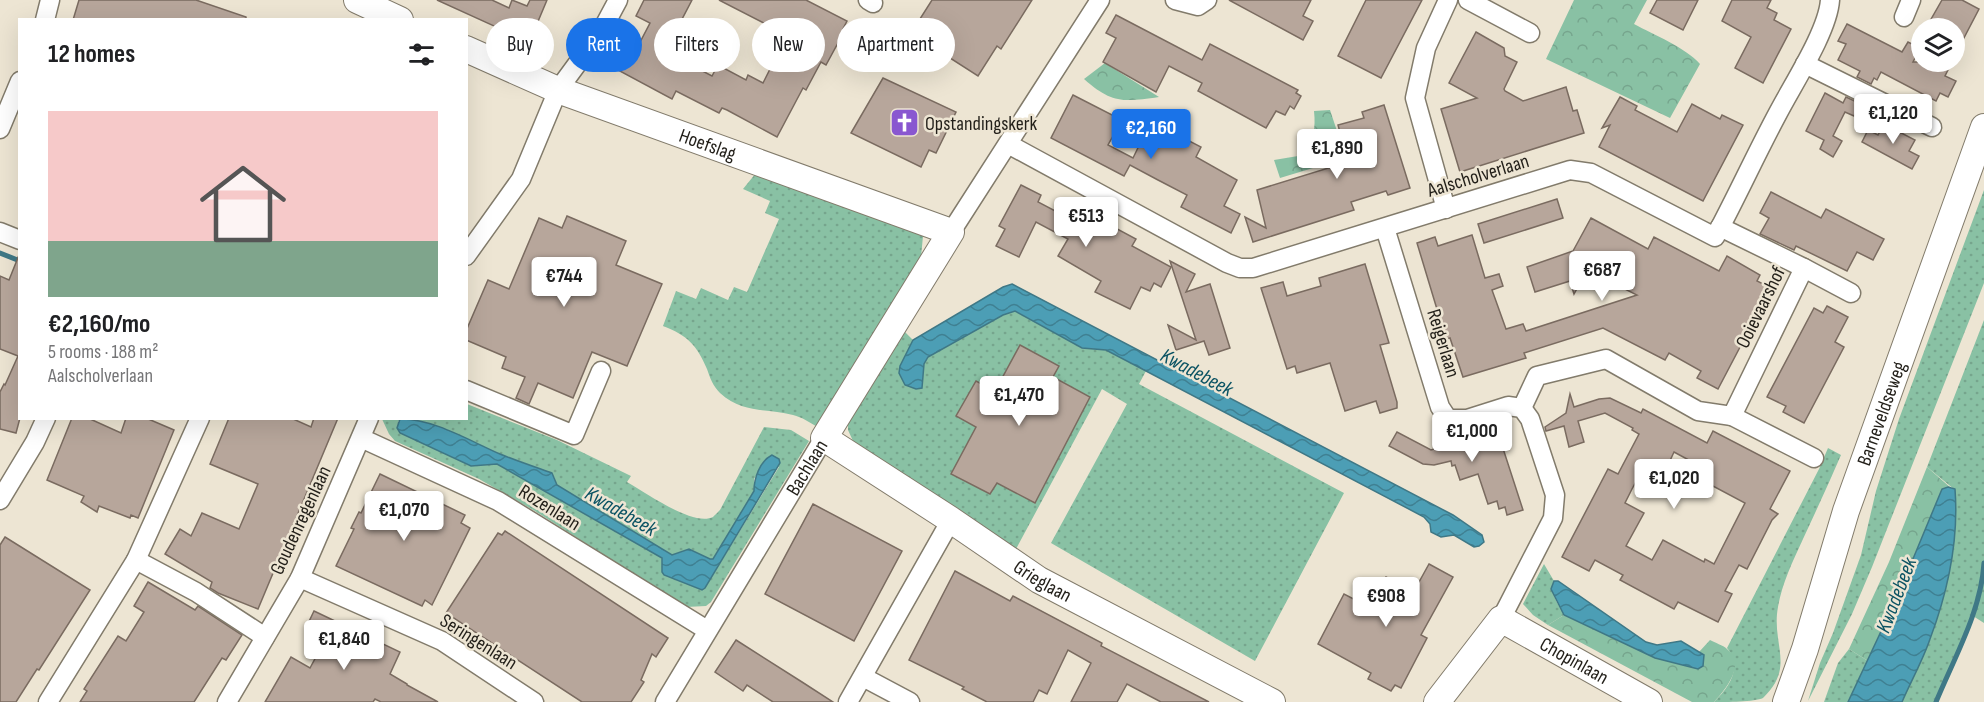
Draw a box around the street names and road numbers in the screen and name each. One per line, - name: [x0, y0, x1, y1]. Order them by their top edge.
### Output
- street label: Hoefslag: [676, 124, 739, 166]
- street label: Aalscholverlaan: [1424, 149, 1532, 203]
- street label: Ooievaarshof: [1731, 263, 1791, 352]
- street label: Reigerlaan: [1421, 306, 1465, 380]
- street label: Barneveldseweg: [1852, 358, 1912, 469]
- street label: Bachlaan: [781, 436, 833, 500]
- street label: Goudenregenlaan: [265, 462, 337, 579]
- street label: Rozenlaan: [514, 480, 585, 536]
- street label: Grieglaan: [1009, 555, 1075, 608]
- street label: Seringenlaan: [435, 609, 522, 675]
- street label: Chopinlaan: [1535, 632, 1612, 690]

